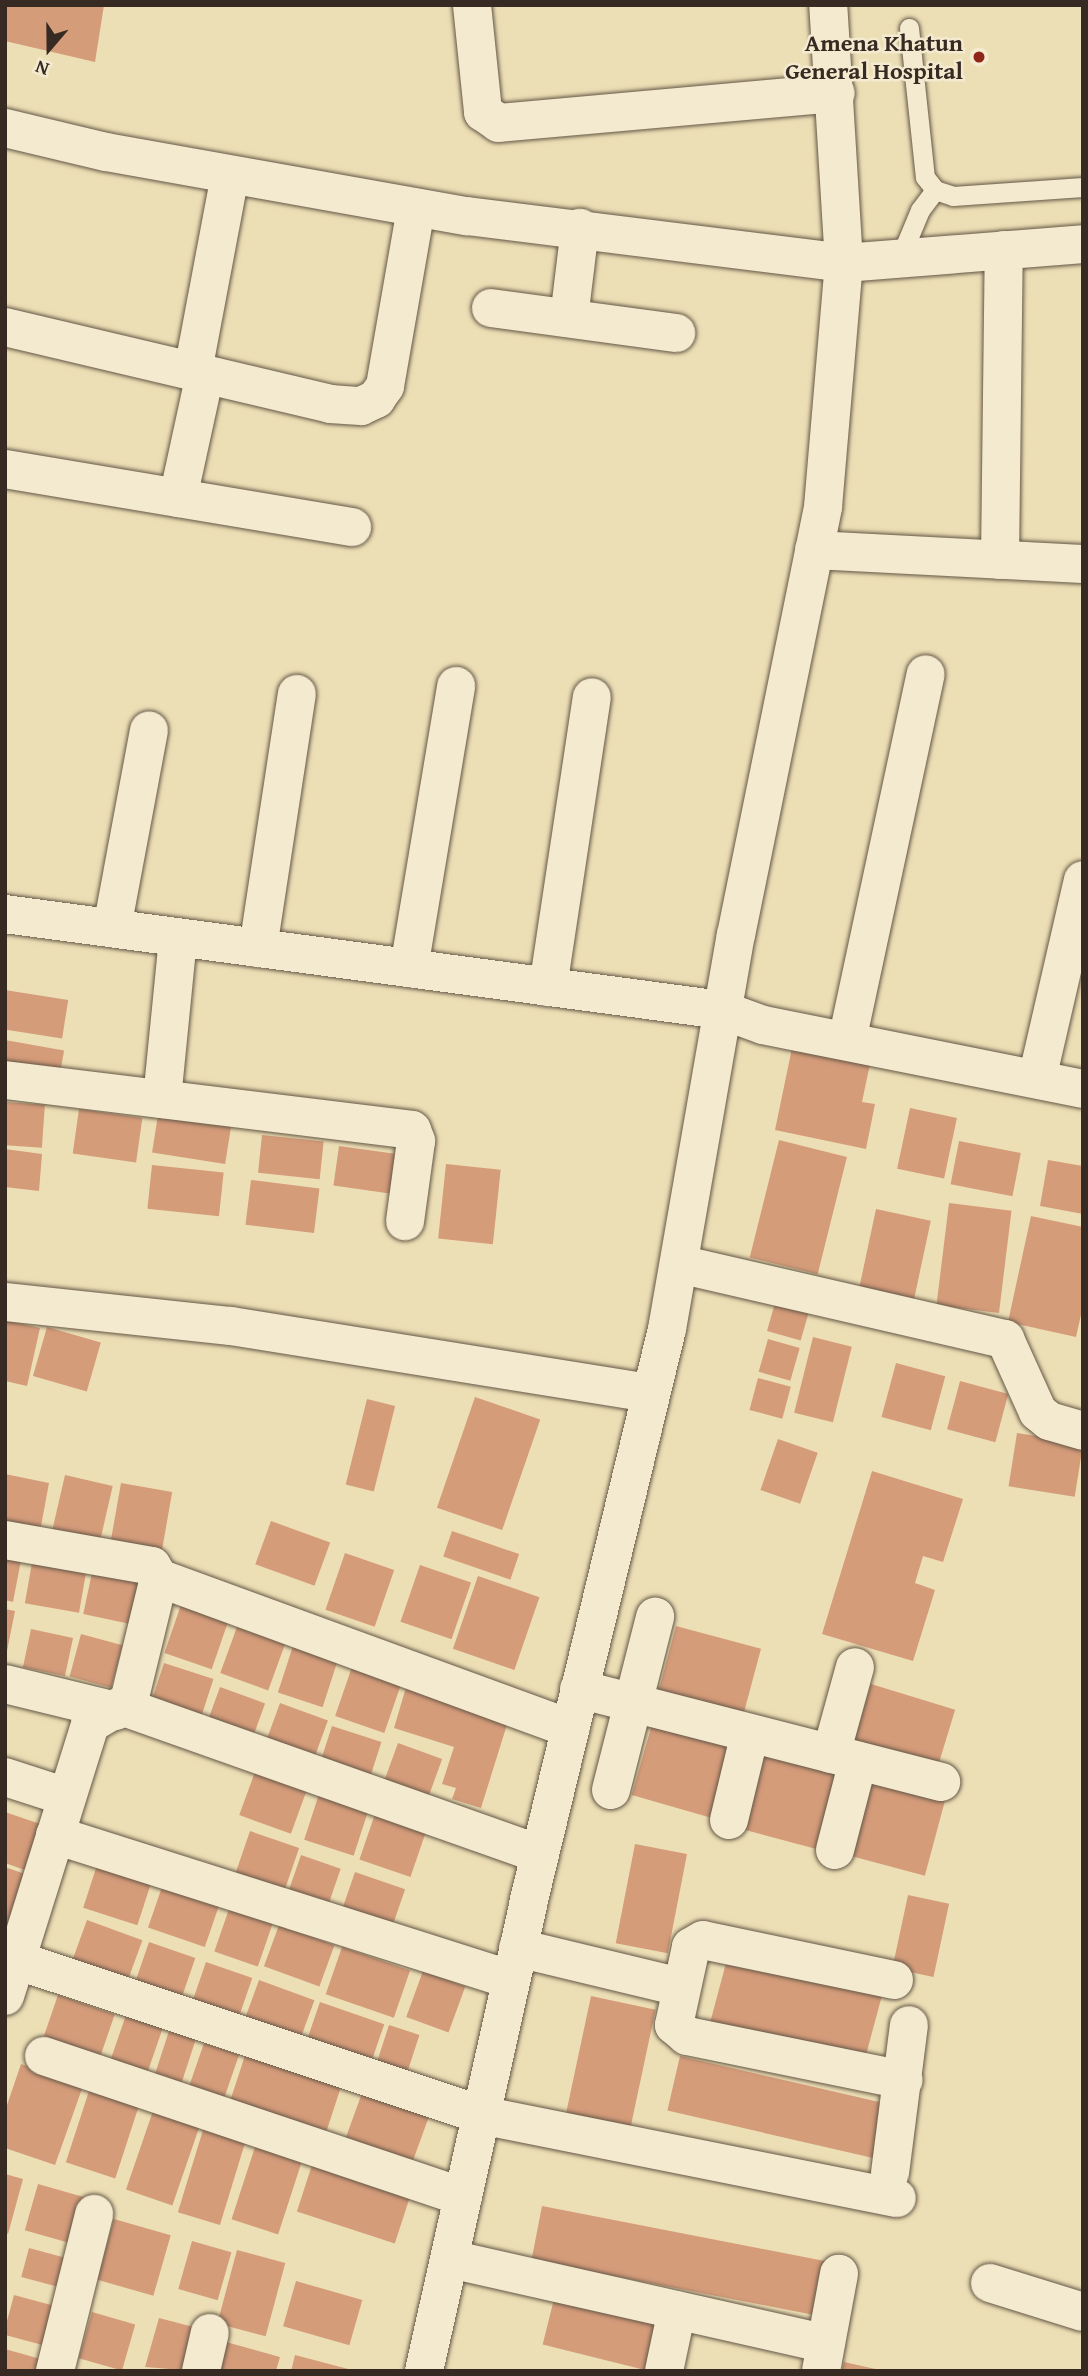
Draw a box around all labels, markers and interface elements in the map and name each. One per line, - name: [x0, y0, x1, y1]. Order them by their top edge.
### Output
- north arrow: [14, 14, 84, 84]
- place label: Amena Khatun General Hospital: [785, 29, 963, 85]
- marker: Amena Khatun General Hospital: [969, 47, 989, 67]
- text: N: [31, 53, 53, 84]

